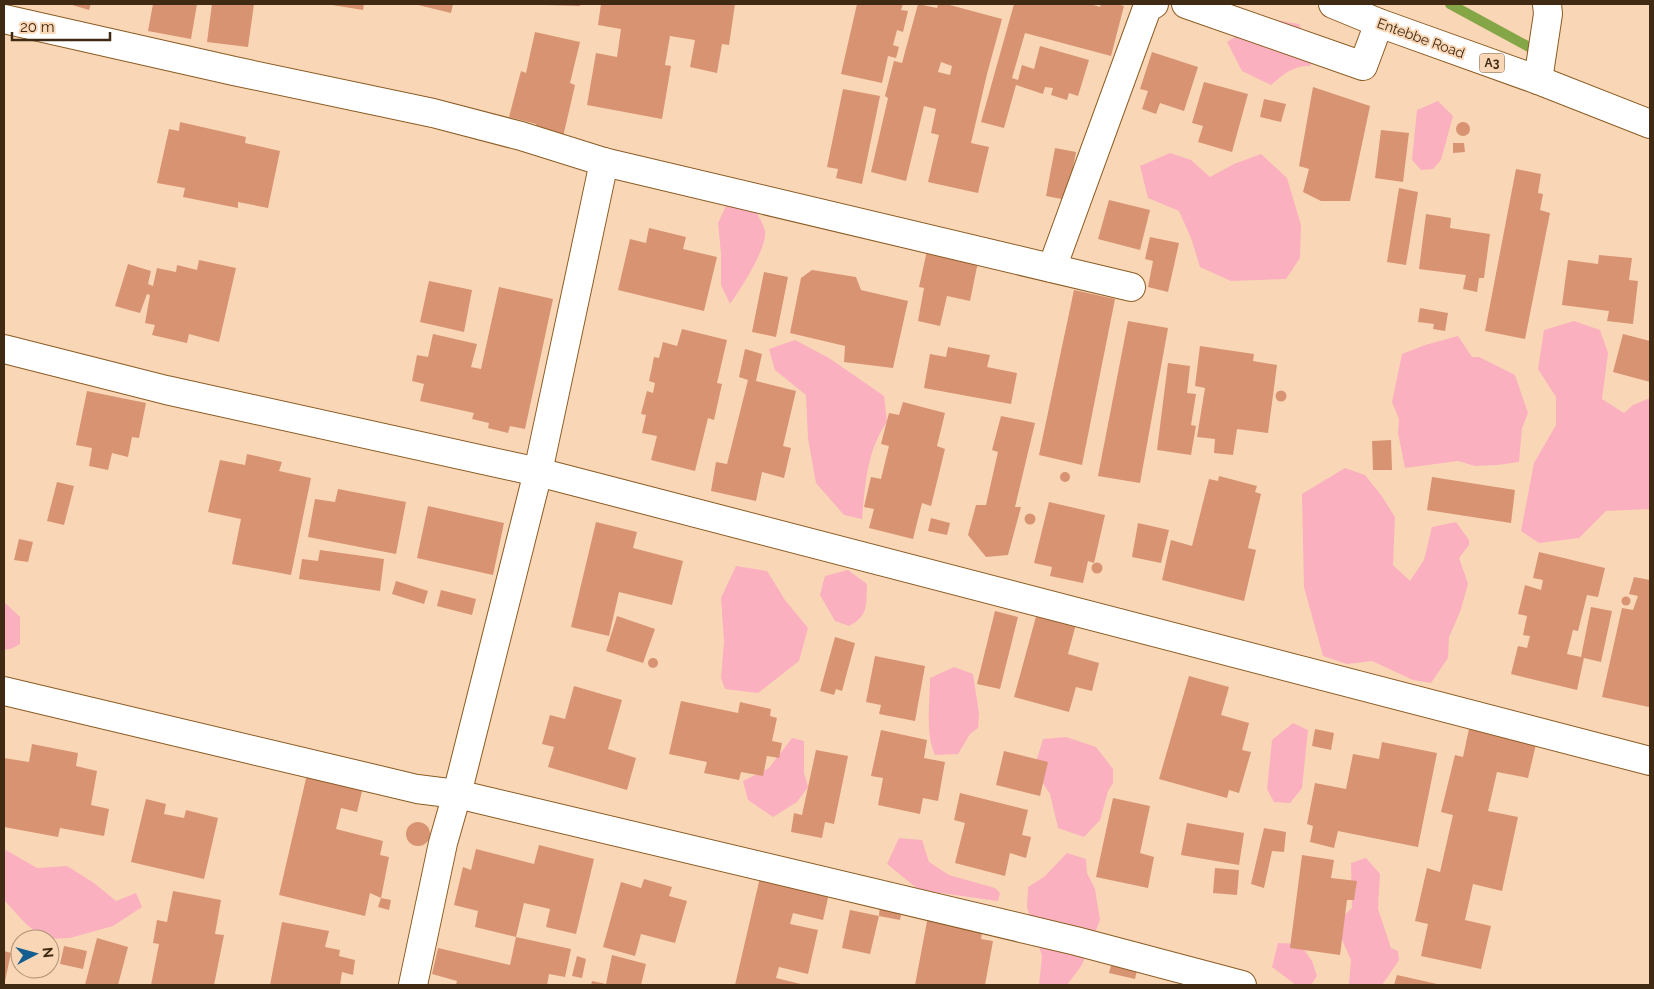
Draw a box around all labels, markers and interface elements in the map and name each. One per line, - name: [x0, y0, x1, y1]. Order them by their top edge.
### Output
- scale bar: [12, 10, 110, 42]
- street label: Entebbe Road: [1375, 15, 1467, 61]
- text: 20 m: [20, 18, 55, 36]
- road number: A3: [1480, 54, 1504, 72]
- north arrow: [10, 929, 60, 979]
- text: N: [39, 946, 56, 959]

